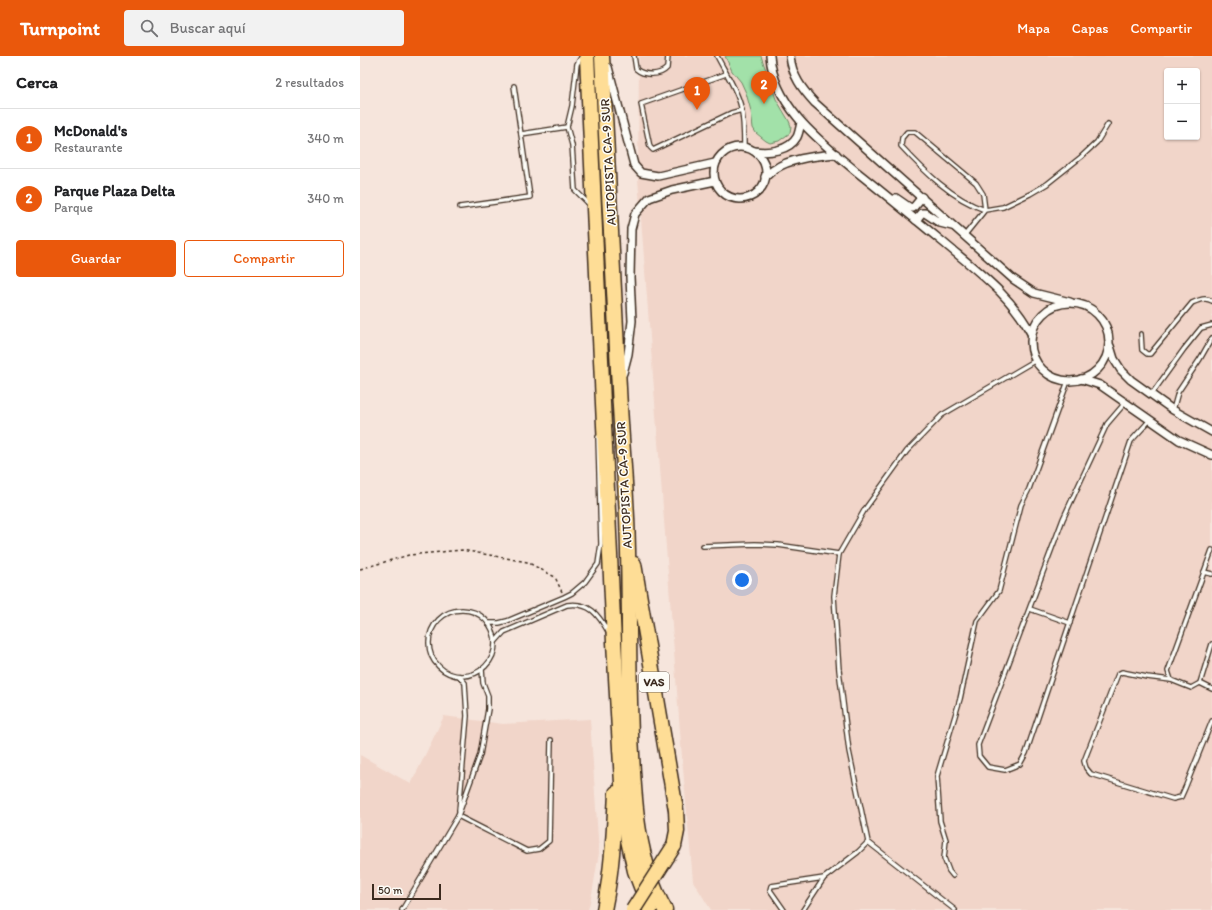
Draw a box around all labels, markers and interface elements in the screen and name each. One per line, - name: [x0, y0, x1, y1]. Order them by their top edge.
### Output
- search box: [124, 10, 404, 46]
- text: Turnpoint: [20, 17, 100, 40]
- icon: search: [138, 17, 160, 39]
- text: Buscar aquí: [170, 19, 246, 37]
- text: Mapa: [1017, 20, 1050, 37]
- text: Capas: [1072, 20, 1109, 37]
- text: Compartir: [1131, 20, 1192, 37]
- map controls: [1164, 68, 1200, 140]
- button: +: [1164, 68, 1200, 104]
- pin: 2: [751, 71, 777, 104]
- text: Cerca: [16, 72, 58, 92]
- text: 2 resultados: [275, 75, 344, 90]
- pin: 1: [684, 77, 710, 110]
- street label: AUTOPISTA CA-9 SUR: [597, 98, 619, 226]
- button: −: [1164, 104, 1200, 140]
- text: McDonald's: [54, 122, 127, 140]
- text: 1: [26, 131, 32, 146]
- text: 340 m: [307, 131, 344, 146]
- text: Restaurante: [54, 140, 123, 155]
- text: Parque Plaza Delta: [54, 182, 175, 200]
- text: 2: [26, 191, 32, 206]
- text: 340 m: [307, 191, 344, 206]
- text: Parque: [54, 200, 93, 215]
- button: Guardar: [16, 240, 176, 277]
- button: Compartir: [184, 240, 344, 277]
- street label: AUTOPISTA CA-9 SUR: [613, 421, 635, 549]
- your location: [732, 570, 752, 590]
- road number: VAS: [639, 672, 669, 692]
- scale bar: [372, 882, 441, 901]
- text: 50 m: [378, 884, 402, 897]

